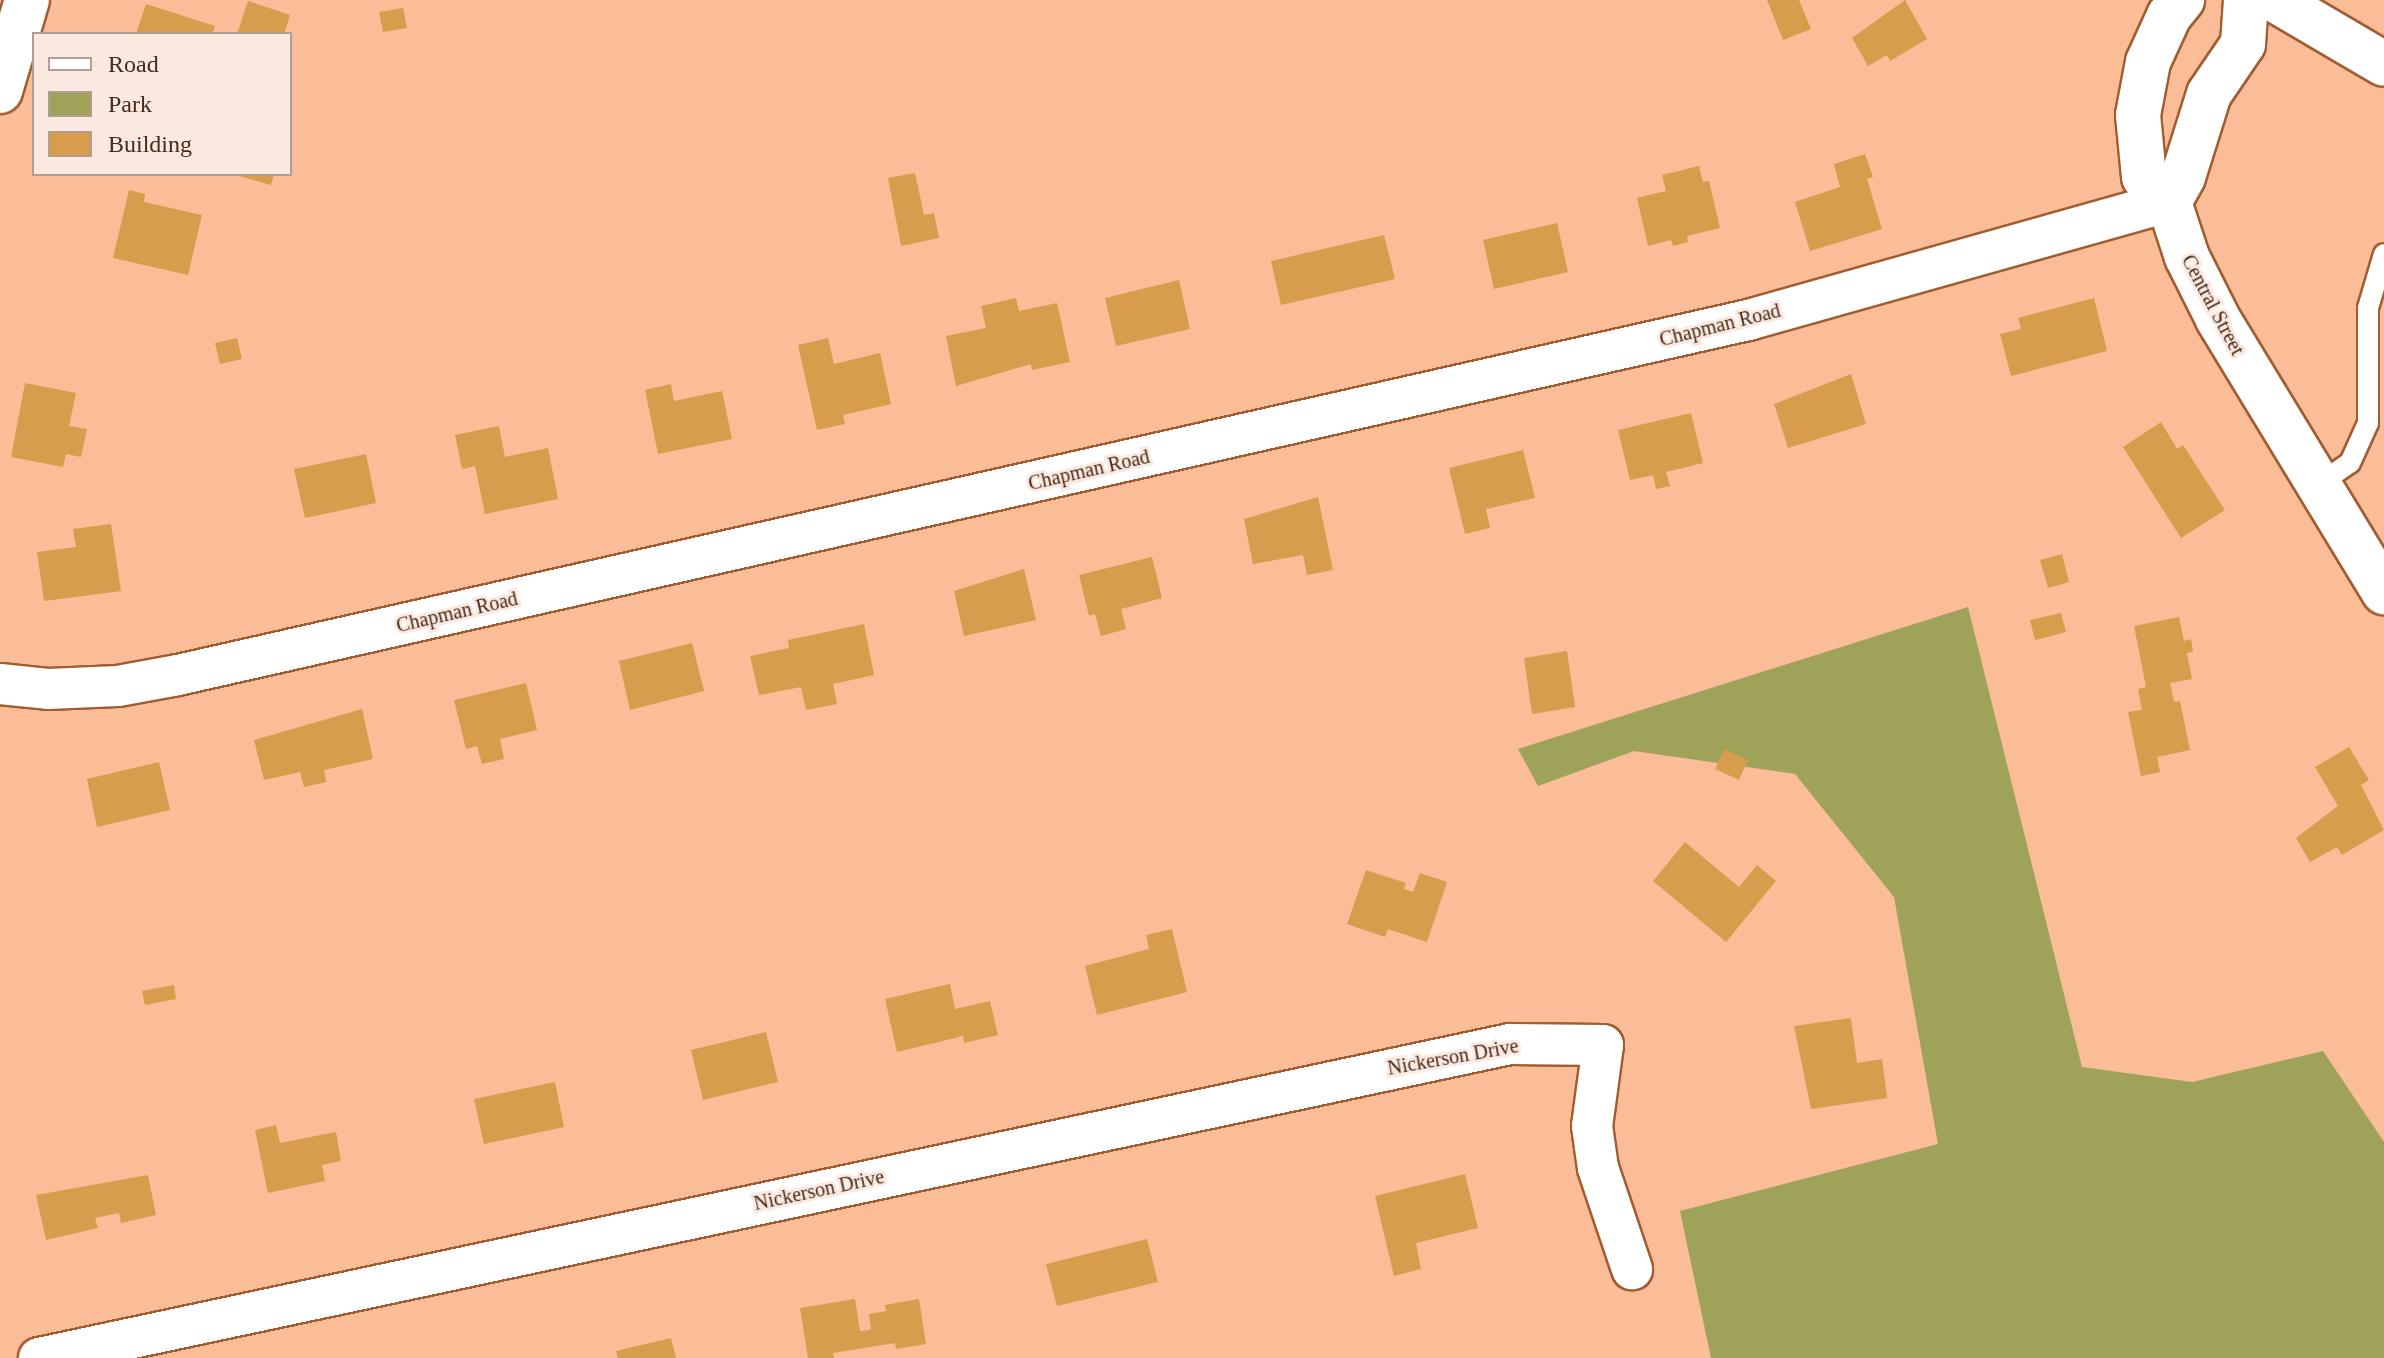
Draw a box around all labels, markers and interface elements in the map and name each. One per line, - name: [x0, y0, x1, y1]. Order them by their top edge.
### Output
- legend: [32, 32, 292, 176]
- text: Road: [108, 51, 159, 77]
- text: Park: [108, 91, 152, 117]
- text: Building: [108, 131, 192, 157]
- street label: Central Street: [2176, 251, 2250, 359]
- street label: Chapman Road: [1657, 298, 1783, 352]
- street label: Chapman Road: [1026, 444, 1152, 496]
- street label: Chapman Road: [394, 586, 520, 638]
- street label: Nickerson Drive: [1386, 1034, 1520, 1080]
- street label: Nickerson Drive: [752, 1164, 886, 1216]

